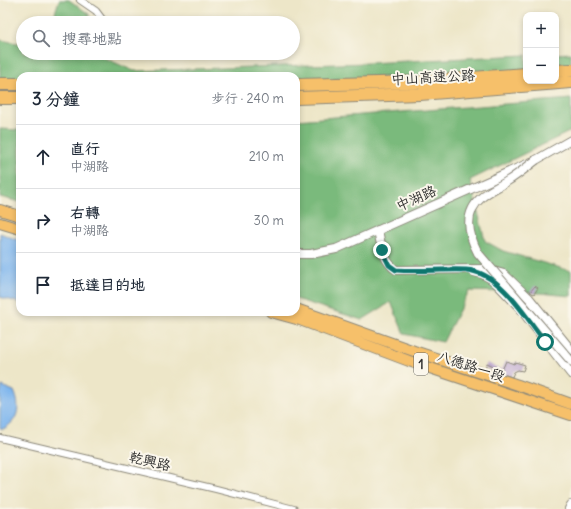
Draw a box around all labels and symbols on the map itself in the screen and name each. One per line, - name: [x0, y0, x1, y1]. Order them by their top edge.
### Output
- street label: 中山高速公路: [391, 66, 475, 88]
- street label: 中湖路: [393, 181, 439, 215]
- route end: [373, 241, 391, 259]
- route start: [536, 333, 554, 351]
- street label: 八德路一段: [435, 347, 507, 385]
- road number: 1: [414, 353, 428, 375]
- street label: 乾興路: [128, 448, 172, 474]

